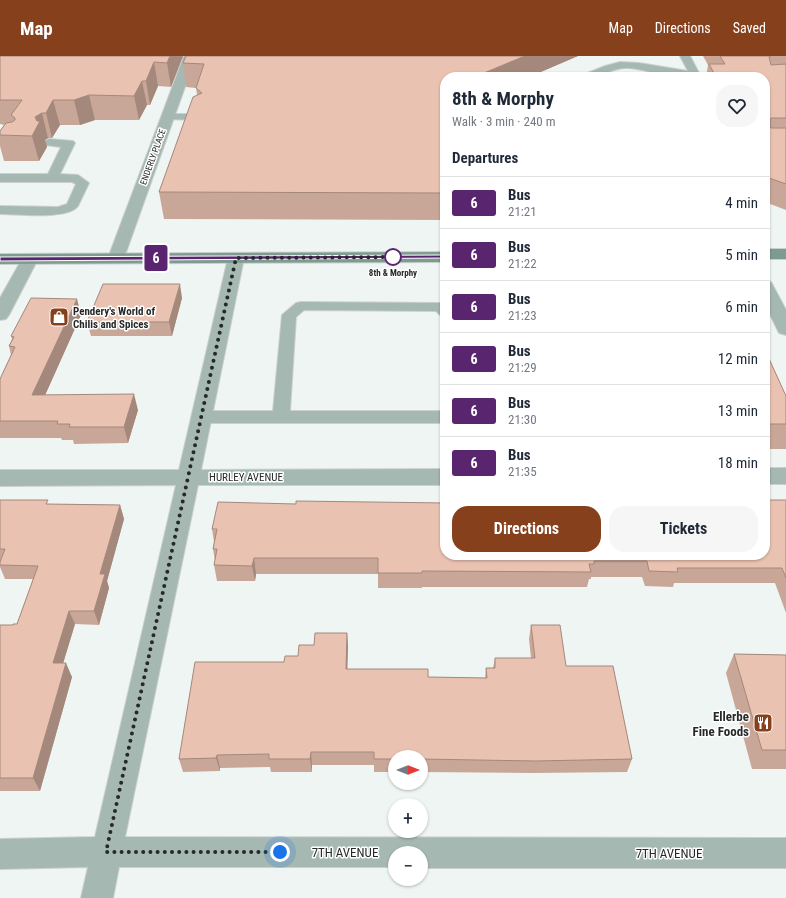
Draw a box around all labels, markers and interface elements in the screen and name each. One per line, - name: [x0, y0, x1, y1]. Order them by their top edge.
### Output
- text: Map: [20, 17, 53, 40]
- text: Map: [609, 20, 633, 36]
- text: Directions: [655, 20, 711, 36]
- text: Saved: [733, 20, 766, 36]
- button: heart: [716, 85, 758, 127]
- text: 8th & Morphy: [452, 87, 554, 110]
- text: Walk · 3 min · 240 m: [452, 114, 556, 129]
- street label: ENDERLY PLACE: [138, 127, 168, 186]
- text: Departures: [452, 149, 518, 167]
- text: Bus: [508, 186, 531, 204]
- text: 4 min: [725, 194, 758, 212]
- text: 6: [470, 195, 478, 211]
- text: 21:21: [508, 204, 537, 219]
- text: Bus: [508, 238, 531, 256]
- line badge: 6: [143, 245, 169, 271]
- text: 5 min: [725, 246, 758, 264]
- text: 6: [470, 247, 478, 263]
- marker: 8th & Morphy: [384, 248, 402, 266]
- text: 6: [152, 250, 160, 266]
- text: 21:22: [508, 256, 537, 271]
- place label: 8th & Morphy: [369, 268, 417, 278]
- text: Bus: [508, 290, 531, 308]
- text: 6 min: [725, 298, 758, 316]
- text: 6: [470, 299, 478, 315]
- place label: Pendery's World of Chilis and Spices: [73, 305, 156, 331]
- shop icon: Pendery's World of Chilis and Spices: [48, 306, 70, 328]
- text: 21:23: [508, 308, 537, 323]
- text: Bus: [508, 342, 531, 360]
- text: 12 min: [718, 350, 758, 368]
- text: 6: [470, 351, 478, 367]
- text: 21:29: [508, 360, 537, 375]
- text: Bus: [508, 394, 531, 412]
- text: 13 min: [718, 402, 758, 420]
- text: 6: [470, 403, 478, 419]
- text: 21:30: [508, 412, 537, 427]
- text: Bus: [508, 446, 531, 464]
- text: 18 min: [718, 454, 758, 472]
- text: 6: [470, 455, 478, 471]
- text: 21:35: [508, 464, 537, 479]
- street label: HURLEY AVENUE: [209, 471, 283, 484]
- button: Directions: [452, 506, 601, 552]
- button: Tickets: [609, 506, 758, 552]
- place label: Ellerbe Fine Foods: [693, 709, 749, 739]
- restaurant icon: Ellerbe Fine Foods: [752, 712, 774, 734]
- north arrow: [388, 750, 428, 790]
- map controls: [388, 750, 428, 886]
- button: +: [388, 798, 428, 838]
- your location: [270, 842, 290, 862]
- street label: 7TH AVENUE: [312, 845, 378, 860]
- button: −: [388, 846, 428, 886]
- street label: 7TH AVENUE: [636, 846, 702, 861]

